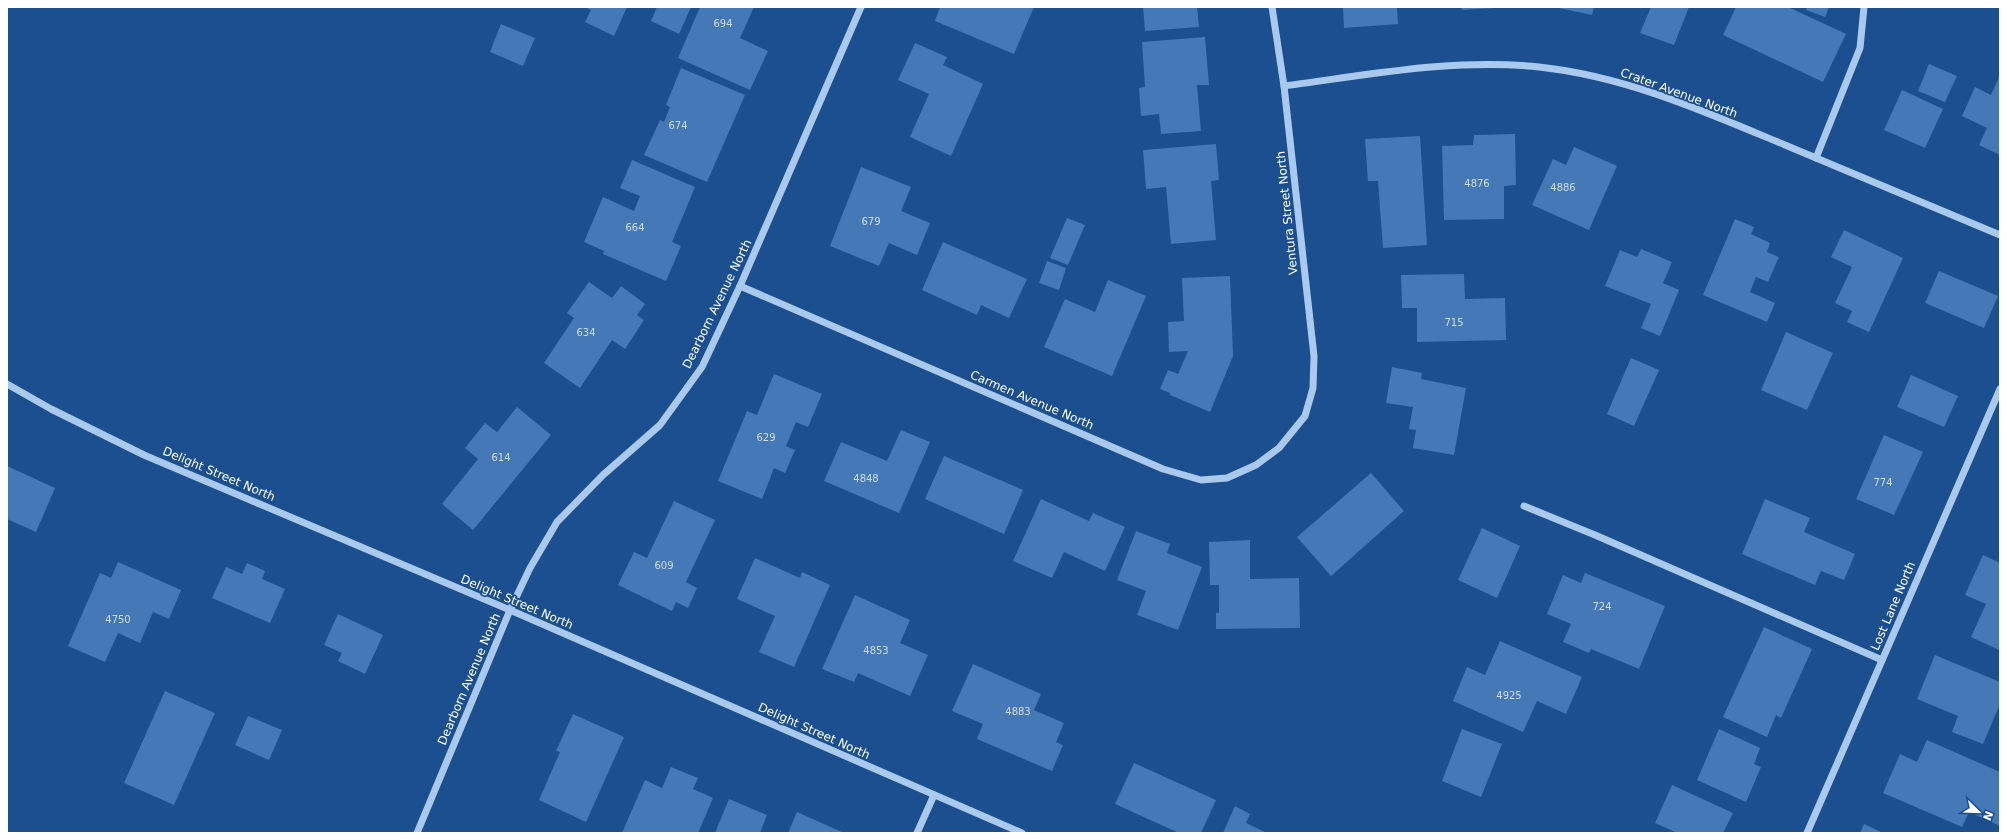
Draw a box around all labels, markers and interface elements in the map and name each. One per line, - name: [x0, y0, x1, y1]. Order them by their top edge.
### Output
- house number: 694: [713, 18, 733, 29]
- street label: Crater Avenue North: [1619, 65, 1739, 121]
- house number: 674: [668, 120, 688, 131]
- street label: Ventura Street North: [1274, 150, 1300, 276]
- house number: 4876: [1464, 178, 1490, 189]
- house number: 4886: [1550, 182, 1576, 193]
- house number: 679: [861, 216, 881, 227]
- house number: 664: [625, 222, 645, 233]
- street label: Dearborn Avenue North: [680, 237, 754, 371]
- house number: 715: [1444, 317, 1464, 328]
- house number: 634: [576, 327, 596, 338]
- street label: Carmen Avenue North: [968, 368, 1096, 432]
- house number: 629: [756, 432, 776, 443]
- street label: Delight Street North: [161, 444, 277, 504]
- house number: 614: [491, 452, 511, 463]
- house number: 4848: [853, 473, 879, 484]
- house number: 774: [1873, 477, 1893, 488]
- house number: 609: [654, 560, 674, 571]
- street label: Lost Lane North: [1868, 560, 1918, 652]
- street label: Delight Street North: [459, 572, 575, 632]
- house number: 724: [1592, 601, 1612, 612]
- street label: Dearborn Avenue North: [435, 611, 503, 747]
- house number: 4750: [105, 614, 131, 625]
- house number: 4853: [863, 645, 889, 656]
- house number: 4925: [1496, 690, 1522, 701]
- street label: Delight Street North: [756, 700, 872, 762]
- house number: 4883: [1005, 706, 1031, 717]
- north arrow: [1959, 792, 1999, 832]
- text: N: [1980, 809, 1996, 822]

